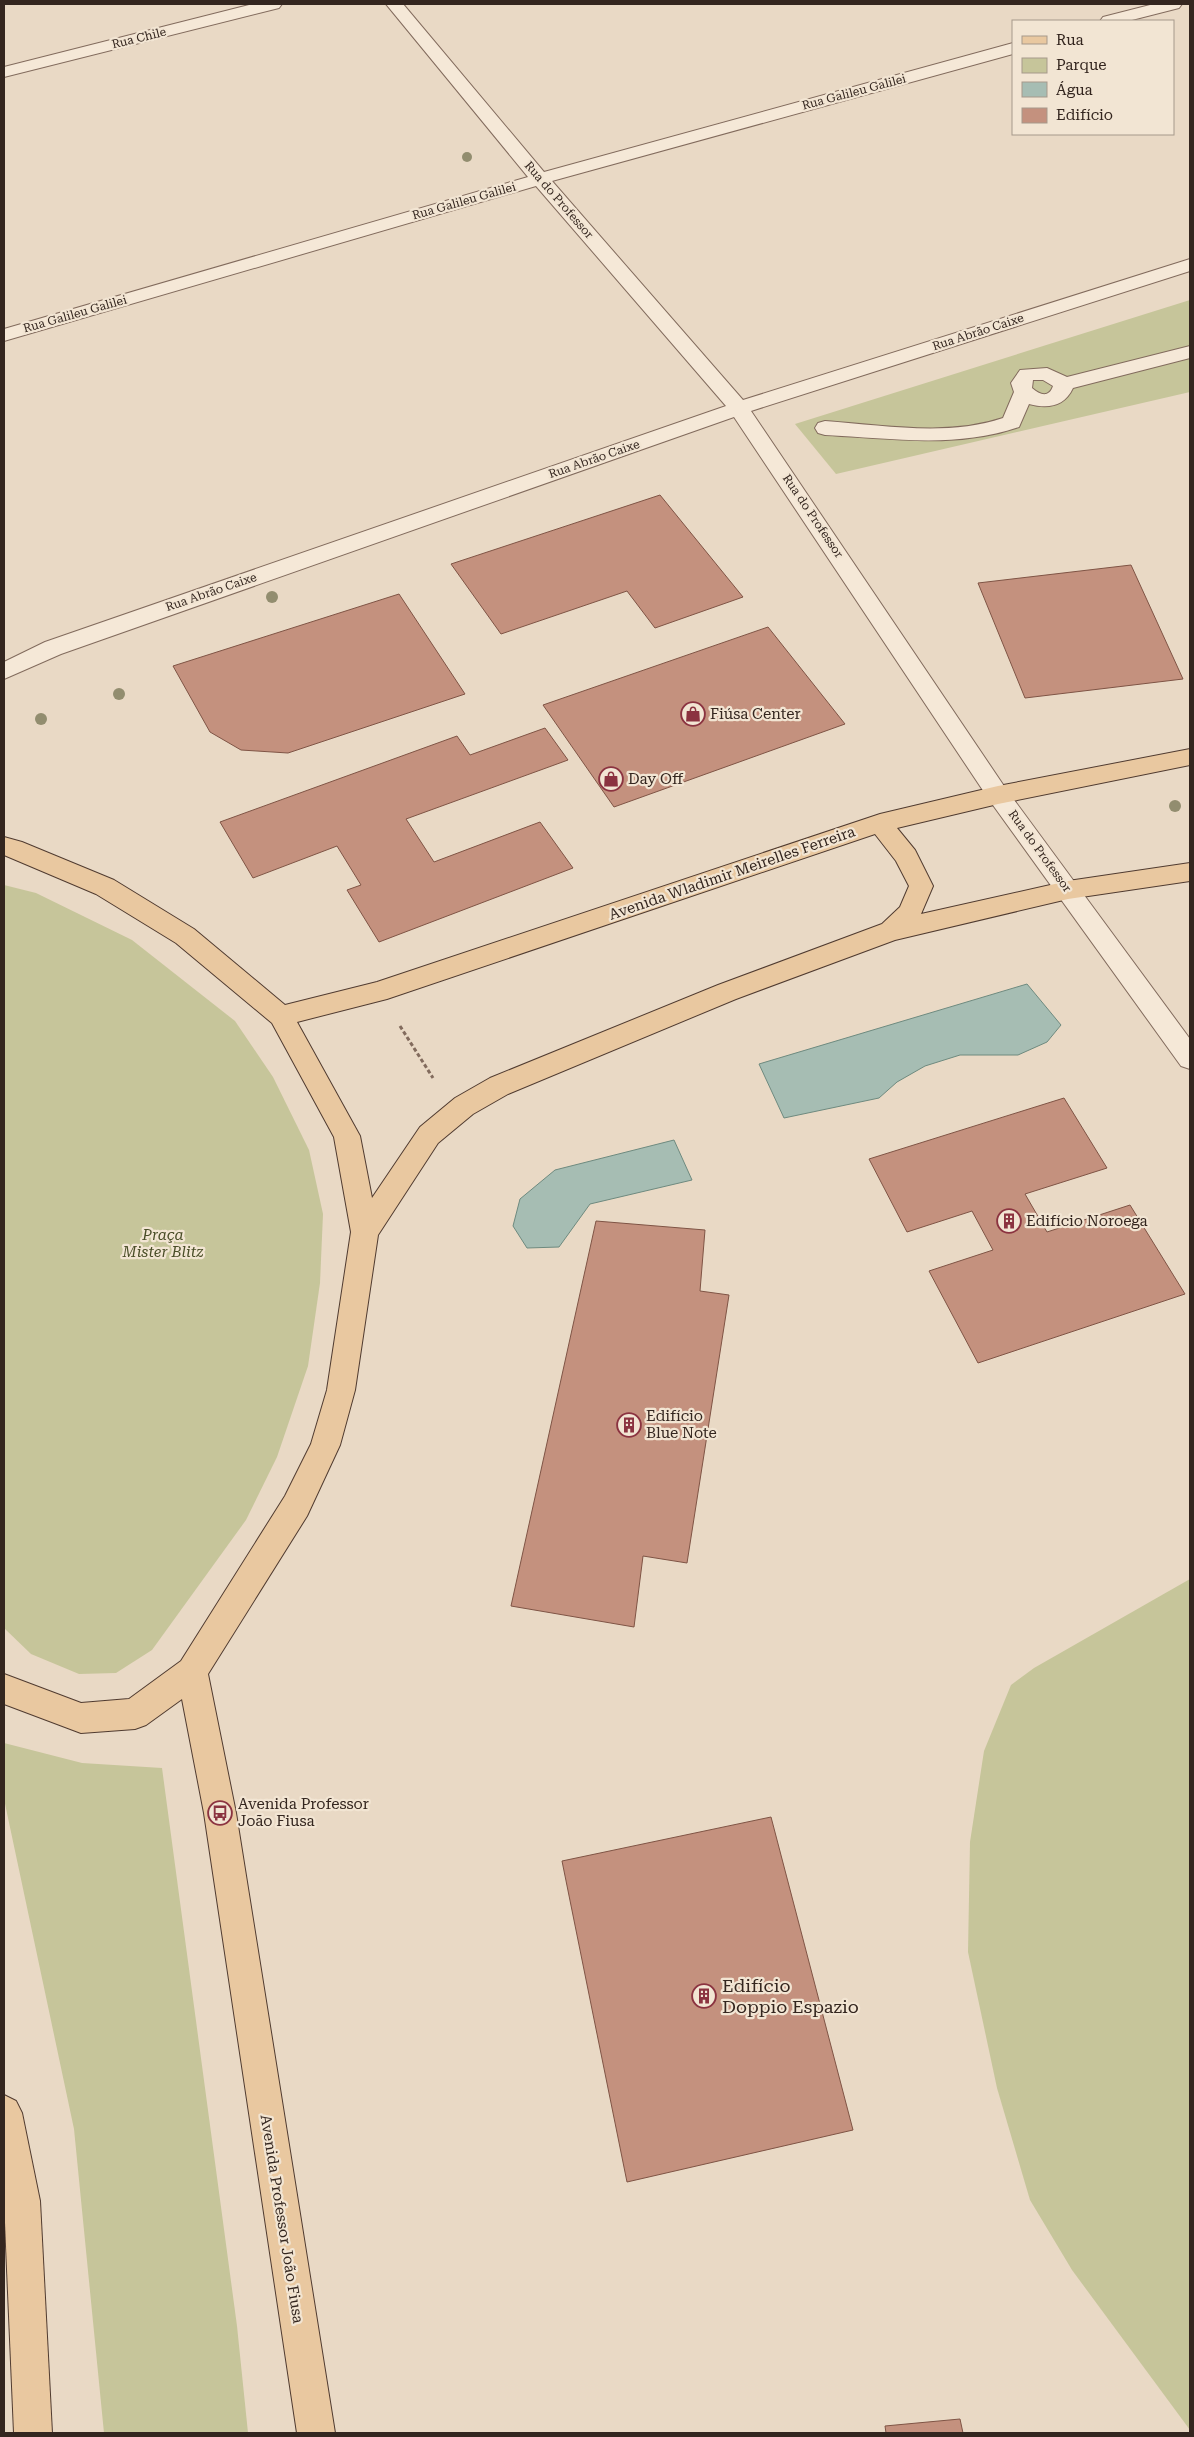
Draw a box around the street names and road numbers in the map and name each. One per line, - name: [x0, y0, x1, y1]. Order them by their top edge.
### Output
- street label: Rua Chile: [110, 24, 168, 52]
- street label: Rua Galileu Galilei: [800, 71, 908, 113]
- street label: Rua do Professor: [522, 158, 596, 242]
- street label: Rua Galileu Galilei: [411, 179, 518, 223]
- street label: Rua Galileu Galilei: [22, 292, 129, 336]
- street label: Rua Abrão Caixe: [930, 310, 1026, 353]
- street label: Rua Abrão Caixe: [547, 437, 642, 481]
- street label: Rua do Professor: [780, 472, 846, 561]
- street label: Rua Abrão Caixe: [164, 570, 259, 614]
- street label: Rua do Professor: [1006, 807, 1074, 895]
- street label: Avenida Wladimir Meirelles Ferreira: [607, 822, 857, 924]
- street label: Avenida Professor João Fiusa: [257, 2113, 307, 2325]

